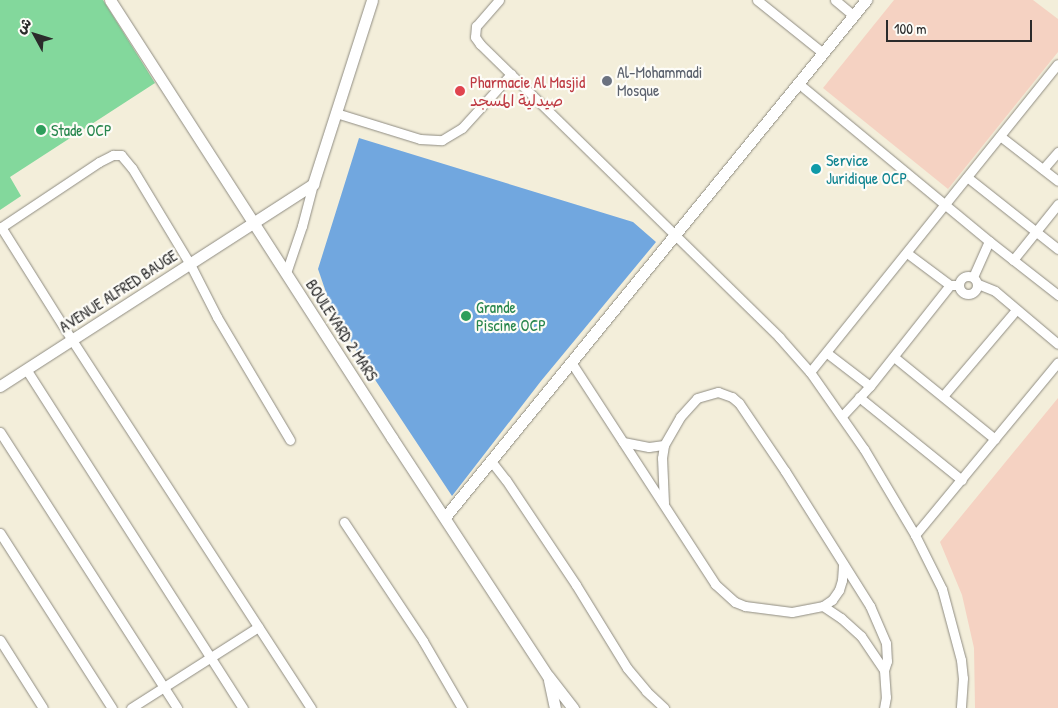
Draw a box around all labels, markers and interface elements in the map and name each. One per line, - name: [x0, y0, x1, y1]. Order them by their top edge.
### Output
- north arrow: [10, 10, 60, 60]
- scale bar: [888, 10, 1034, 42]
- text: ش: [11, 13, 35, 37]
- text: 100 m: [894, 18, 927, 39]
- place label: Al-Mohammadi Mosque: [617, 62, 702, 100]
- place label: Pharmacie Al Masjid صيدلية المسجد: [470, 72, 585, 110]
- marker: Al-Mohammadi Mosque: [601, 75, 613, 87]
- marker: Pharmacie Al Masjid صيدلية المسجد: [454, 85, 466, 97]
- place label: Stade OCP: [51, 120, 112, 140]
- marker: Stade OCP: [35, 124, 47, 136]
- place label: Service Juridique OCP: [826, 150, 907, 188]
- marker: Service Juridique OCP: [810, 163, 822, 175]
- street label: AVENUE ALFRED BAUGE: [55, 246, 181, 336]
- street label: BOULEVARD 2 MARS: [302, 276, 382, 384]
- place label: Grande Piscine OCP: [476, 297, 546, 335]
- marker: Grande Piscine OCP: [460, 310, 472, 322]

